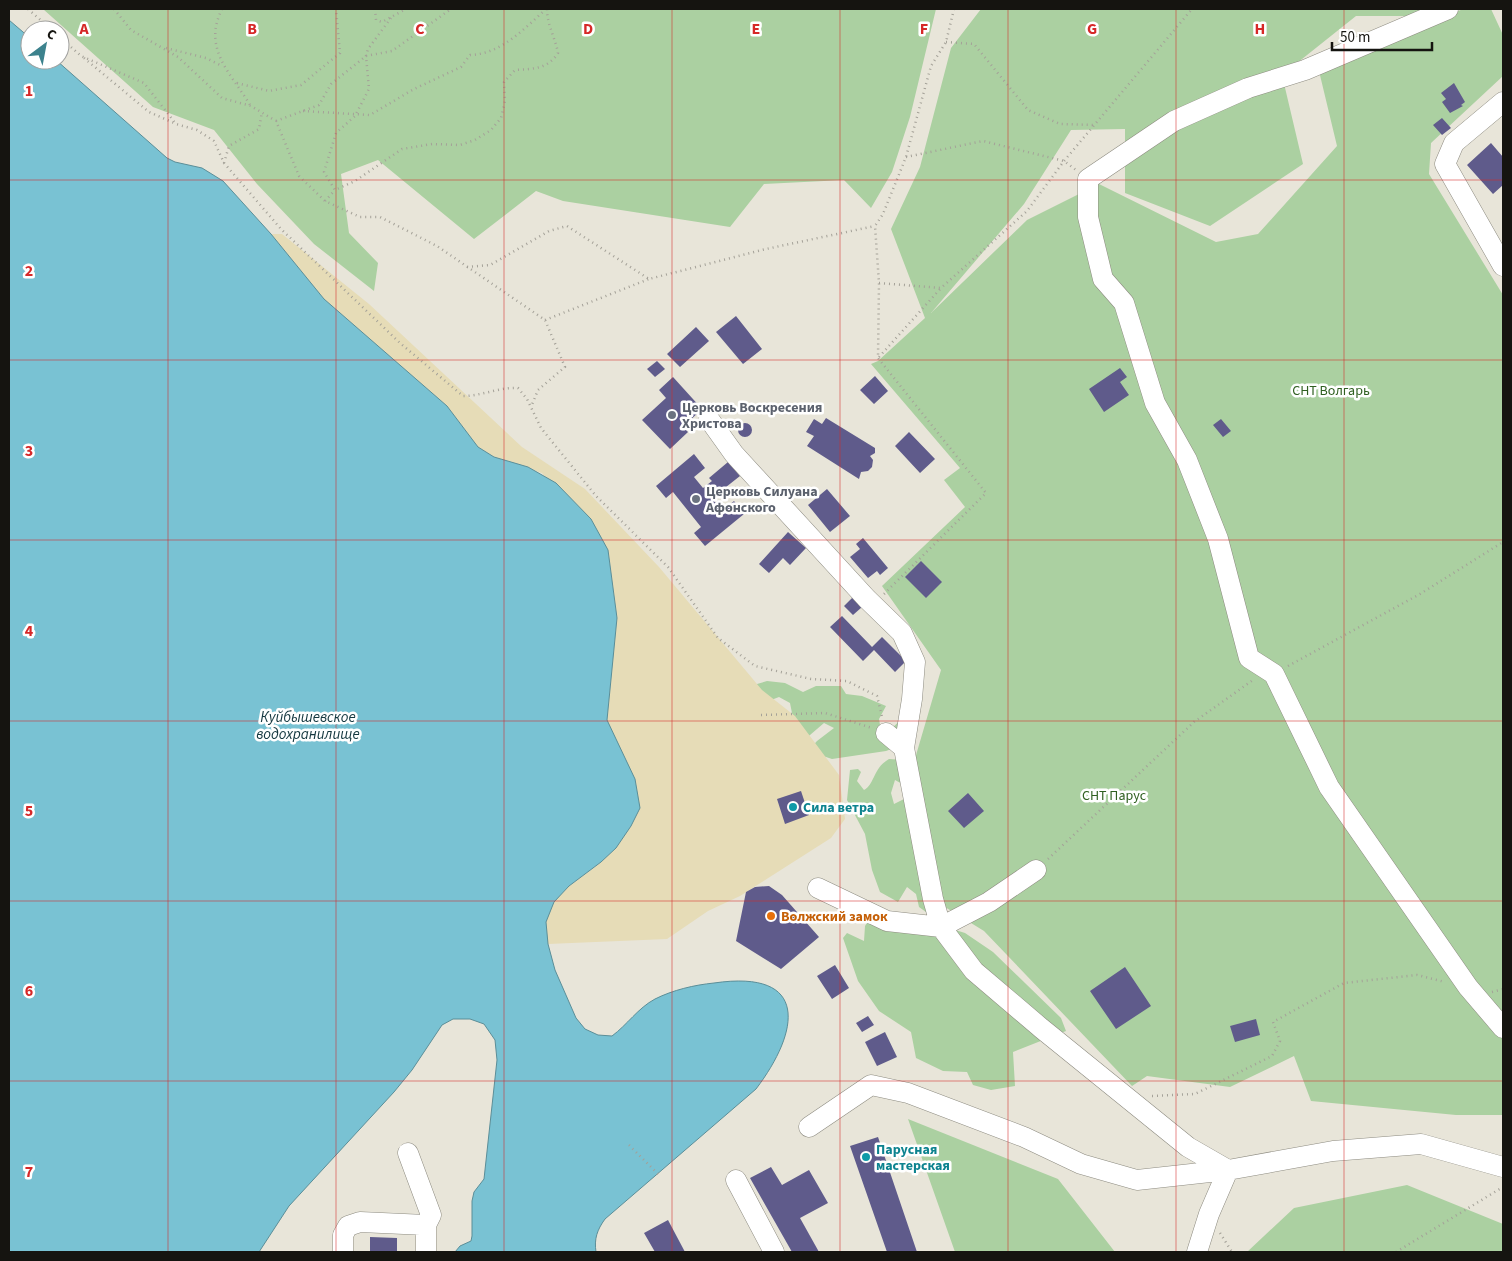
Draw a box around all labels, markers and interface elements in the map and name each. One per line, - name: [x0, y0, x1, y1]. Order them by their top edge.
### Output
- text: A: [78, 18, 89, 40]
- text: B: [247, 18, 257, 40]
- text: C: [415, 18, 425, 40]
- text: D: [583, 18, 593, 40]
- text: E: [752, 18, 760, 40]
- text: F: [920, 18, 928, 40]
- text: G: [1087, 18, 1097, 40]
- text: H: [1255, 18, 1265, 40]
- north arrow: [20, 20, 70, 70]
- scale bar: [1332, 20, 1432, 52]
- text: С: [43, 24, 60, 45]
- text: 50 m: [1340, 27, 1370, 48]
- text: 1: [25, 80, 33, 102]
- text: 2: [25, 260, 33, 282]
- park label: СНТ Волгарь: [1292, 381, 1370, 401]
- place label: Церковь Воскресения Христова: [682, 398, 822, 434]
- marker: Церковь Воскресения Христова: [666, 409, 678, 421]
- text: 3: [25, 440, 33, 462]
- place label: Церковь Силуана Афонского: [705, 482, 818, 518]
- marker: Церковь Силуана Афонского: [690, 493, 702, 505]
- text: 4: [25, 620, 34, 642]
- water label: Куйбышевское водохранилище: [256, 707, 360, 745]
- park label: СНТ Парус: [1082, 786, 1147, 806]
- place label: Сила ветра: [803, 798, 874, 818]
- text: 5: [25, 800, 33, 822]
- marker: Сила ветра: [787, 801, 799, 813]
- place label: Волжский замок: [781, 907, 888, 927]
- marker: Волжский замок: [765, 910, 777, 922]
- text: 6: [25, 980, 33, 1002]
- place label: Парусная мастерская: [876, 1140, 950, 1176]
- marker: Парусная мастерская: [860, 1151, 872, 1163]
- text: 7: [25, 1161, 33, 1183]

